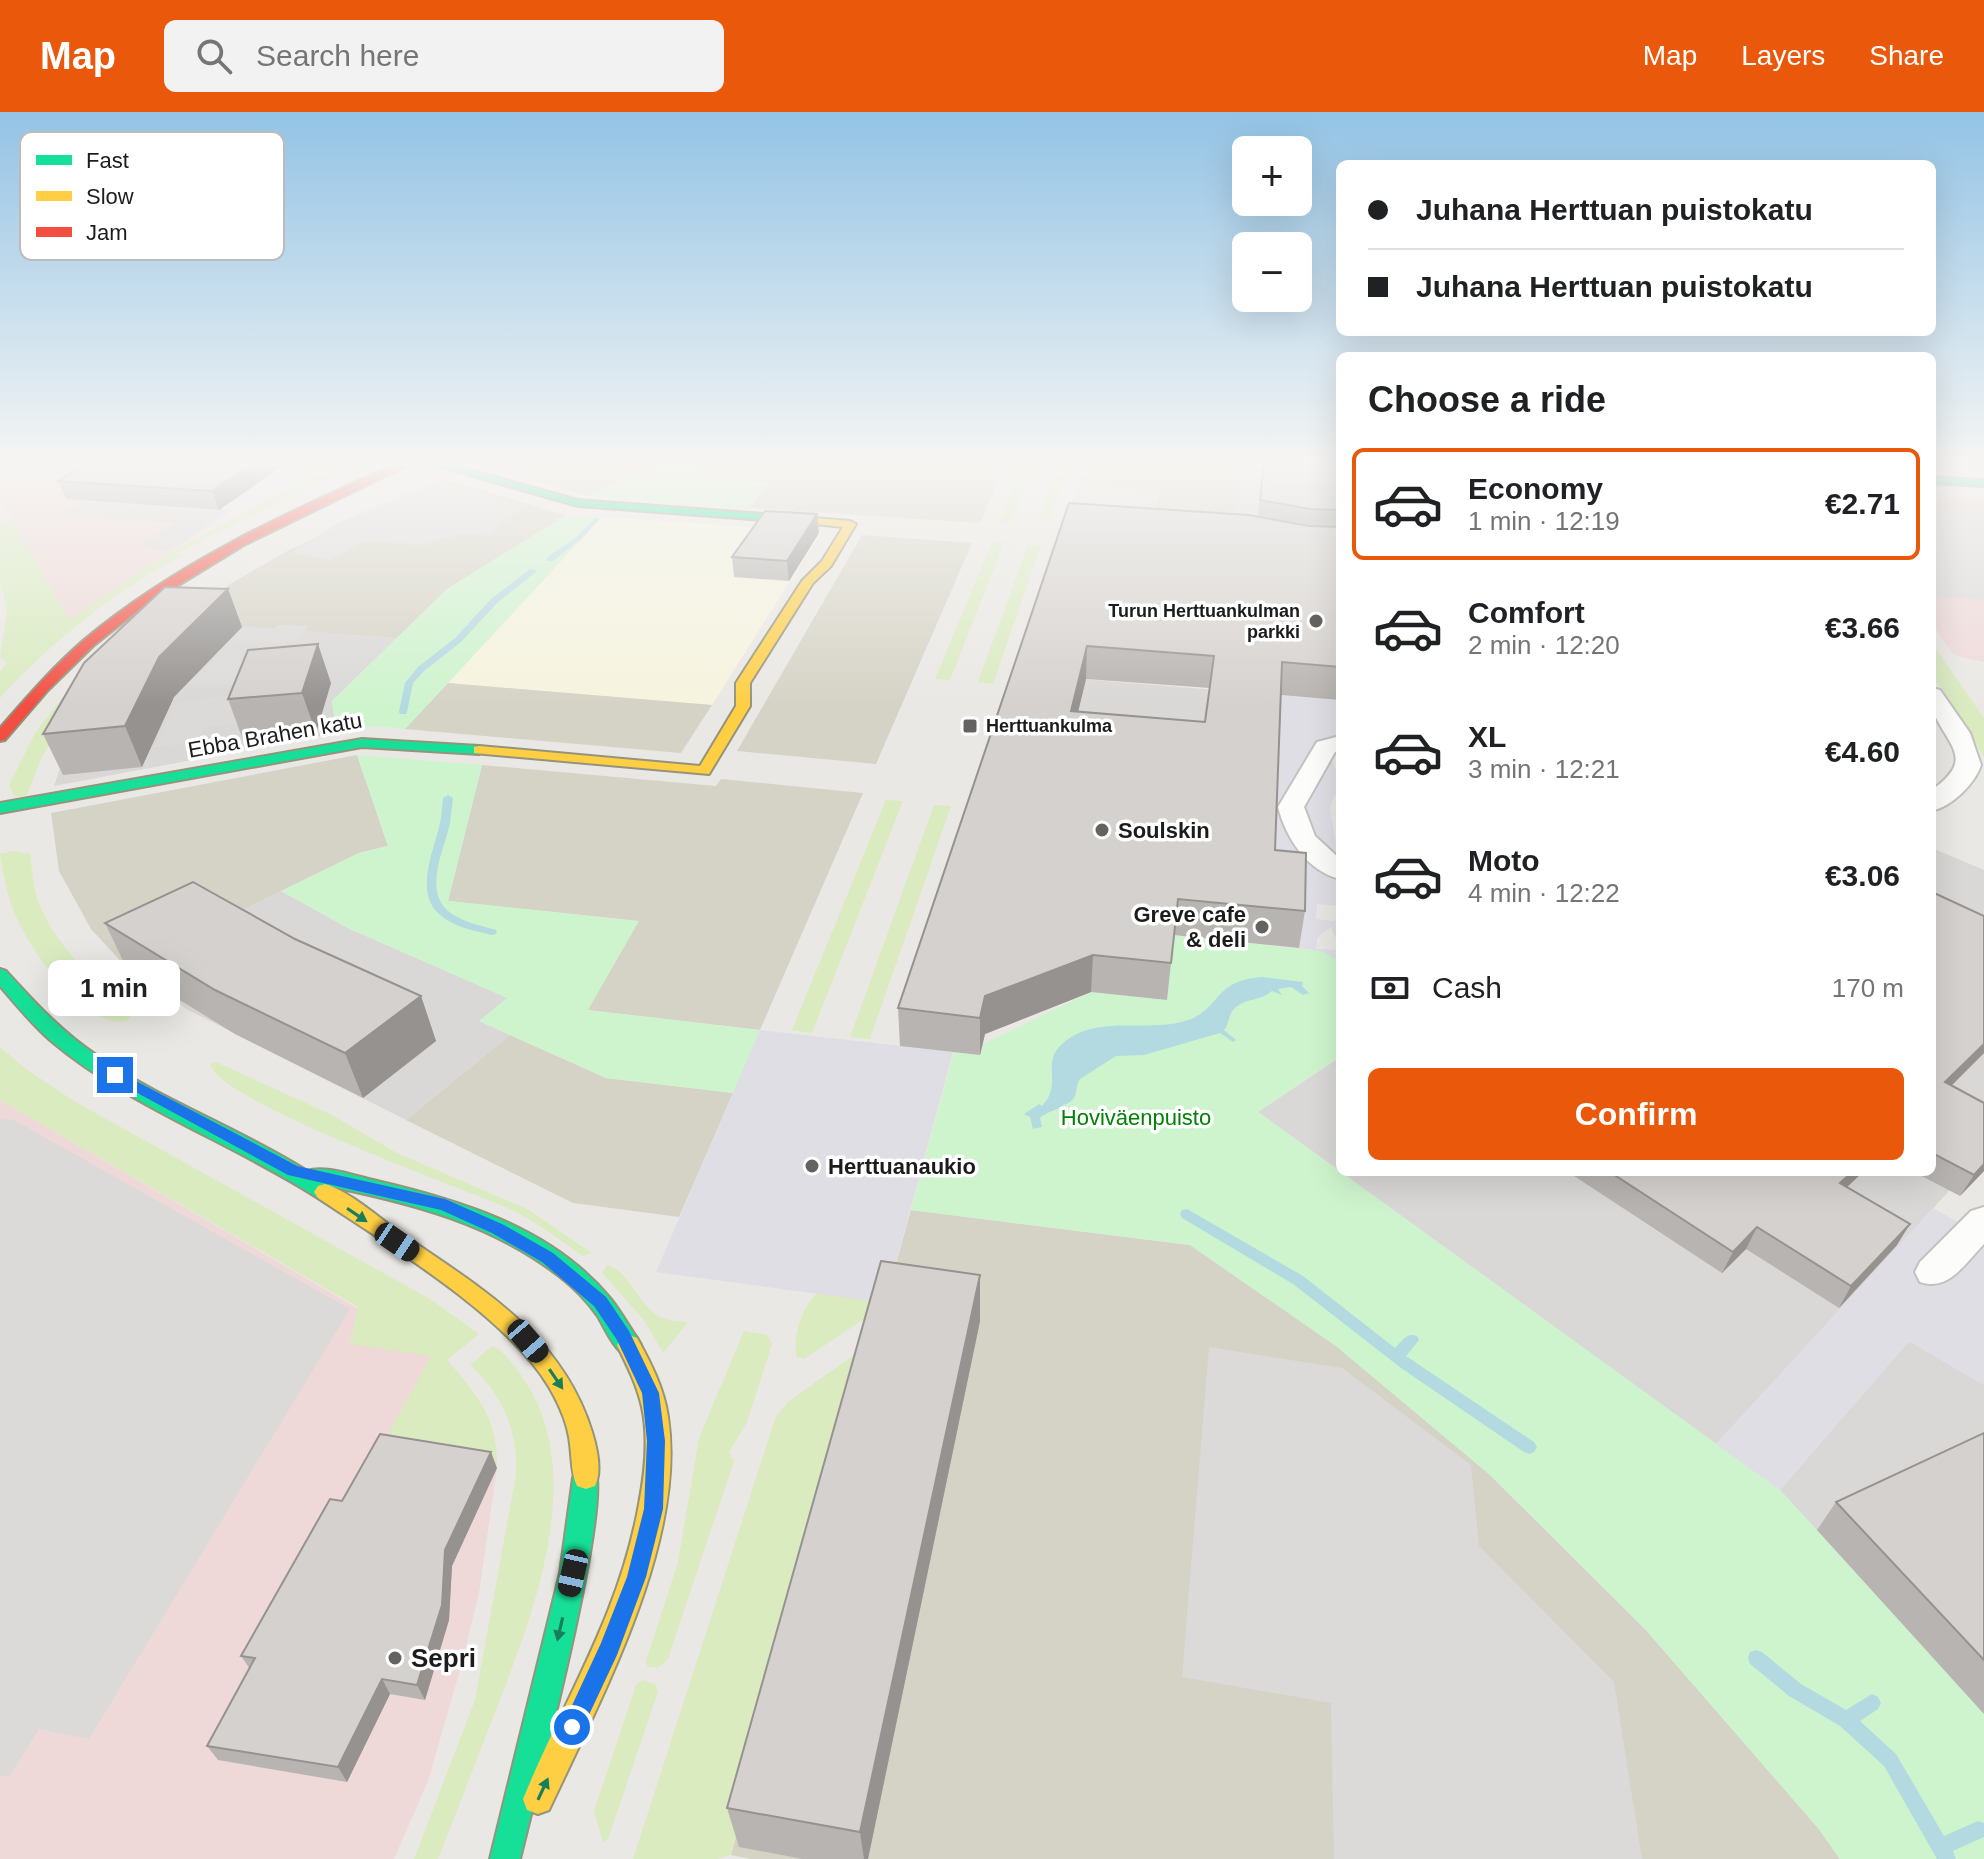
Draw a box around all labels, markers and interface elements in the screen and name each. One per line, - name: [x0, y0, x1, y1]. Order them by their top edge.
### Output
- search box: [164, 20, 724, 92]
- icon: search: [192, 34, 236, 78]
- text: Map: [40, 35, 116, 77]
- text: Search here: [256, 39, 419, 72]
- text: Map: [1643, 40, 1697, 71]
- text: Layers: [1741, 40, 1825, 71]
- text: Share: [1869, 40, 1944, 71]
- legend: [20, 132, 284, 260]
- map controls: [1232, 136, 1312, 312]
- button: +: [1232, 136, 1312, 216]
- text: Fast: [86, 148, 129, 173]
- text: Slow: [86, 184, 134, 209]
- text: Juhana Herttuan puistokatu: [1416, 193, 1813, 226]
- text: Jam: [86, 220, 128, 245]
- button: −: [1232, 232, 1312, 312]
- text: Juhana Herttuan puistokatu: [1416, 270, 1813, 303]
- text: Choose a ride: [1368, 379, 1606, 420]
- icon: car: [1372, 468, 1444, 540]
- text: Economy: [1468, 472, 1603, 505]
- text: €2.71: [1825, 487, 1900, 520]
- text: 1 min · 12:19: [1468, 506, 1620, 536]
- icon: car: [1372, 592, 1444, 664]
- text: Comfort: [1468, 596, 1585, 629]
- place label: Turun Herttuankulman parkki: [1108, 601, 1300, 642]
- text: €3.66: [1825, 611, 1900, 644]
- marker: Turun Herttuankulman parkki: [1307, 612, 1325, 630]
- text: 2 min · 12:20: [1468, 630, 1620, 660]
- street label: Ebba Brahen katu: [186, 707, 364, 763]
- place label: Herttuankulma: [986, 716, 1113, 736]
- icon: car: [1372, 716, 1444, 788]
- marker: Herttuankulma: [961, 717, 979, 735]
- text: XL: [1468, 720, 1506, 753]
- text: €4.60: [1825, 735, 1900, 768]
- text: 3 min · 12:21: [1468, 754, 1620, 784]
- place label: Soulskin: [1118, 818, 1210, 843]
- marker: Soulskin: [1093, 821, 1111, 839]
- icon: car: [1372, 840, 1444, 912]
- text: Moto: [1468, 844, 1540, 877]
- text: €3.06: [1825, 859, 1900, 892]
- text: 4 min · 12:22: [1468, 878, 1620, 908]
- place label: Greve cafe & deli: [1133, 902, 1246, 952]
- marker: Greve cafe & deli: [1253, 918, 1271, 936]
- callout: 1 min: [49, 959, 181, 1015]
- icon: cash: [1368, 966, 1412, 1010]
- text: Cash: [1432, 971, 1502, 1004]
- text: 1 min: [80, 973, 148, 1003]
- text: 170 m: [1832, 973, 1904, 1003]
- route end: [97, 1057, 133, 1093]
- button: Confirm: [1368, 1068, 1904, 1160]
- park label: Hoviväenpuisto: [1061, 1105, 1211, 1130]
- place label: Herttuanaukio: [828, 1154, 976, 1179]
- marker: Herttuanaukio: [803, 1157, 821, 1175]
- one-way arrow: [347, 1207, 368, 1222]
- car: [370, 1219, 424, 1265]
- car: [503, 1315, 553, 1367]
- one-way arrow: [549, 1368, 564, 1389]
- car: [556, 1547, 590, 1599]
- one-way arrow: [553, 1617, 566, 1642]
- place label: Sepri: [411, 1643, 476, 1673]
- marker: Sepri: [386, 1649, 404, 1667]
- route start: [554, 1709, 590, 1745]
- one-way arrow: [536, 1777, 550, 1800]

